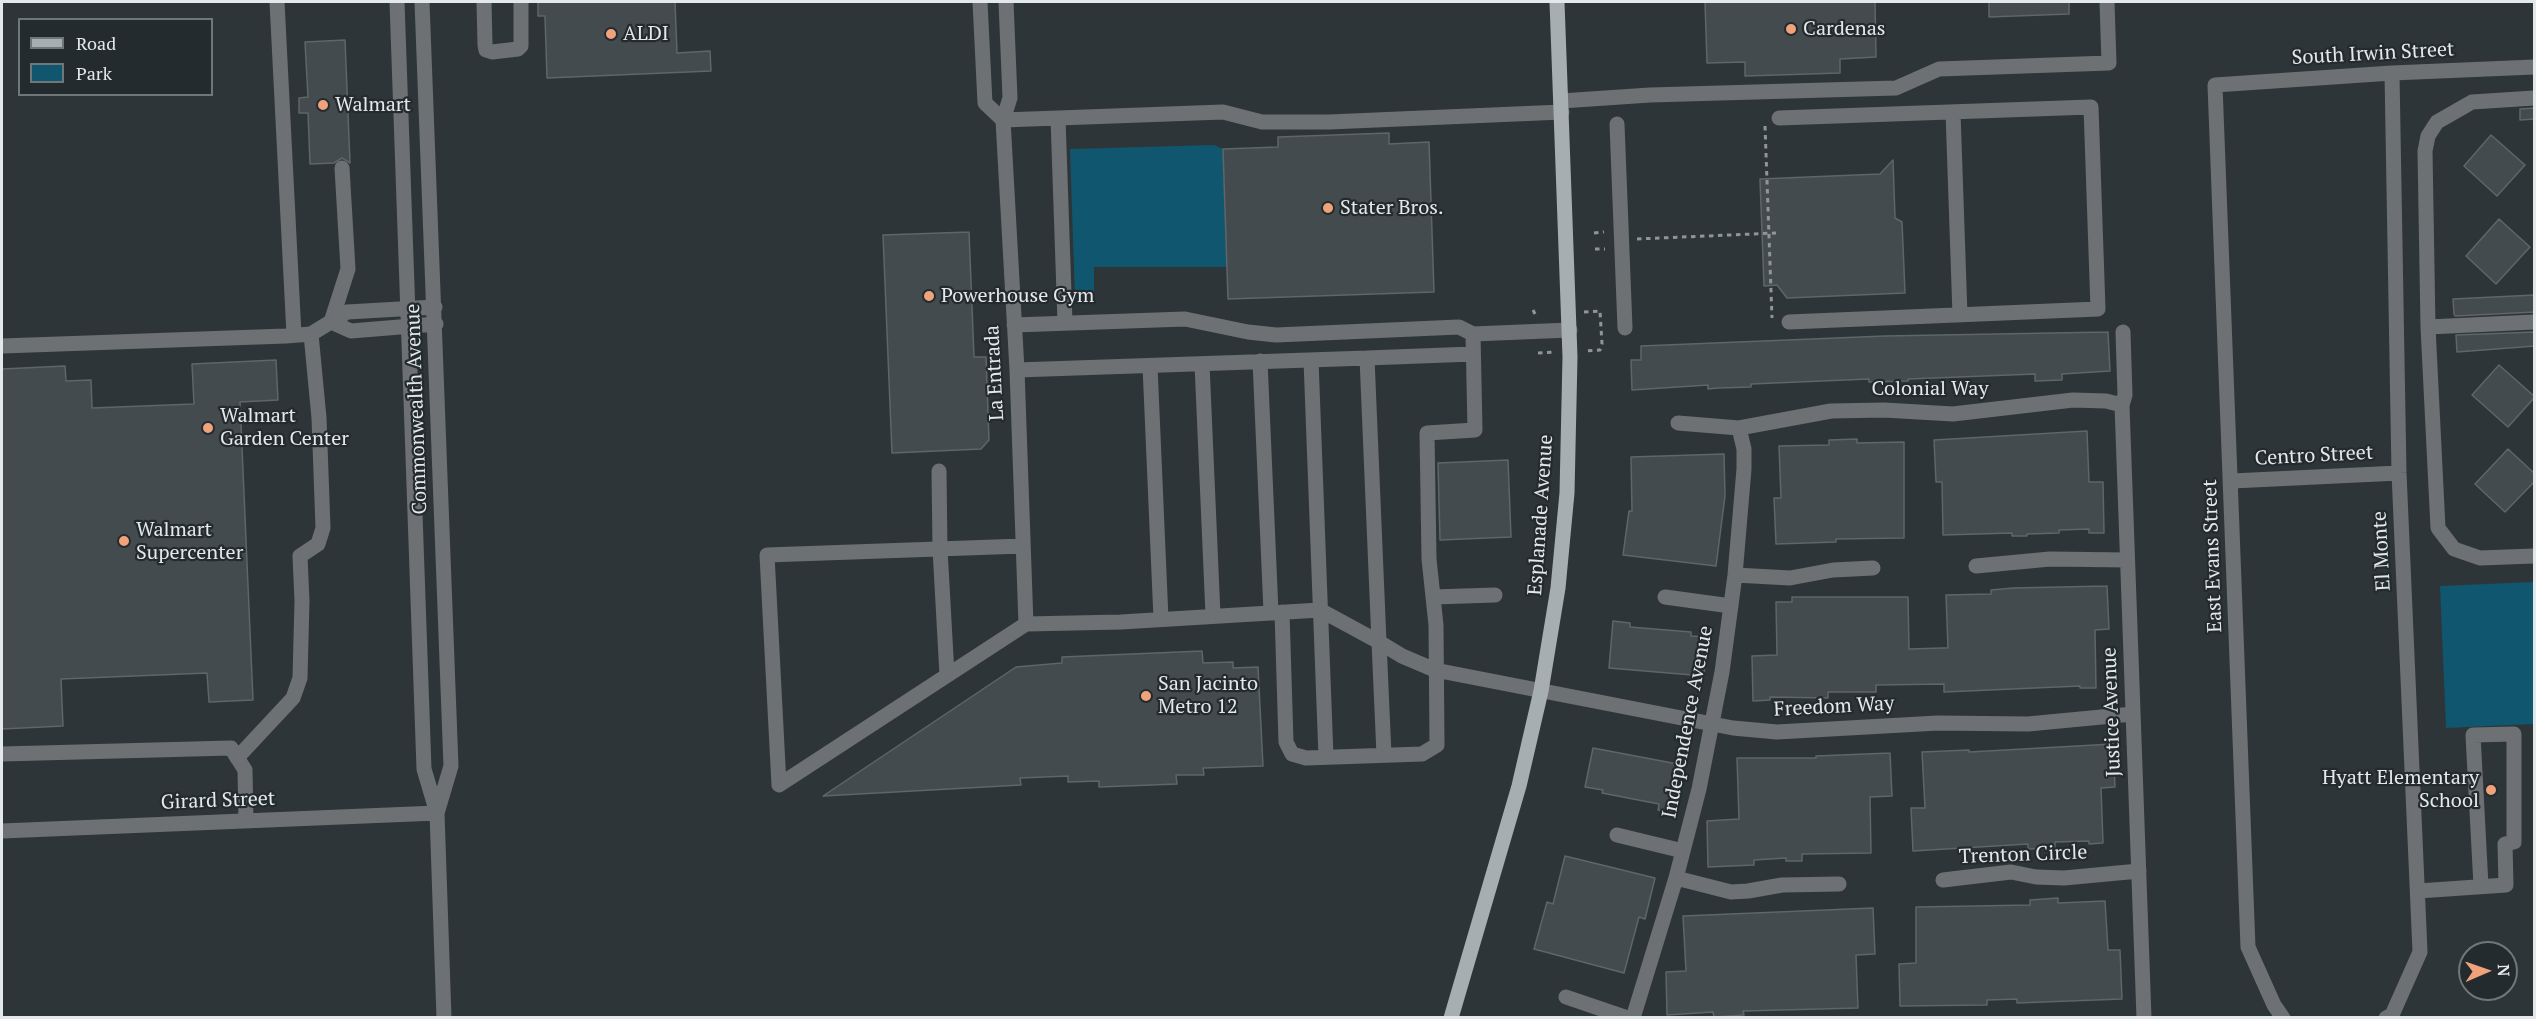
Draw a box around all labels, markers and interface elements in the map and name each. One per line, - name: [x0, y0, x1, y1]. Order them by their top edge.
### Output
- place label: Cardenas: [1803, 17, 1885, 41]
- legend: [18, 18, 213, 96]
- place label: ALDI: [623, 22, 669, 46]
- marker: Cardenas: [1784, 22, 1798, 36]
- marker: ALDI: [604, 27, 618, 41]
- text: Road: [76, 31, 116, 55]
- street label: South Irwin Street: [2291, 38, 2455, 70]
- text: Park: [76, 61, 112, 85]
- place label: Walmart: [335, 93, 411, 117]
- marker: Walmart: [316, 98, 330, 112]
- place label: Stater Bros.: [1340, 196, 1444, 220]
- marker: Stater Bros.: [1321, 201, 1335, 215]
- place label: Powerhouse Gym: [941, 284, 1094, 308]
- marker: Powerhouse Gym: [922, 289, 936, 303]
- street label: Commonwealth Avenue: [401, 303, 433, 515]
- street label: La Entrada: [981, 325, 1009, 421]
- street label: Colonial Way: [1872, 377, 1988, 401]
- place label: Walmart Garden Center: [220, 404, 349, 451]
- marker: Walmart Garden Center: [201, 421, 215, 435]
- street label: Esplanade Avenue: [1523, 434, 1559, 596]
- street label: Centro Street: [2254, 441, 2374, 471]
- street label: East Evans Street: [2198, 479, 2228, 633]
- street label: El Monte: [2368, 510, 2396, 592]
- place label: Walmart Supercenter: [136, 518, 243, 565]
- marker: Walmart Supercenter: [117, 534, 131, 548]
- street label: Independence Avenue: [1658, 624, 1718, 820]
- street label: Justice Avenue: [2098, 647, 2126, 777]
- place label: San Jacinto Metro 12: [1158, 672, 1258, 719]
- marker: San Jacinto Metro 12: [1139, 689, 1153, 703]
- street label: Freedom Way: [1773, 692, 1895, 722]
- place label: Hyatt Elementary School: [2322, 766, 2479, 813]
- marker: Hyatt Elementary School: [2484, 783, 2498, 797]
- street label: Girard Street: [160, 787, 276, 815]
- street label: Trenton Circle: [1958, 841, 2088, 869]
- north arrow: [2458, 941, 2518, 1001]
- text: N: [2493, 964, 2515, 977]

